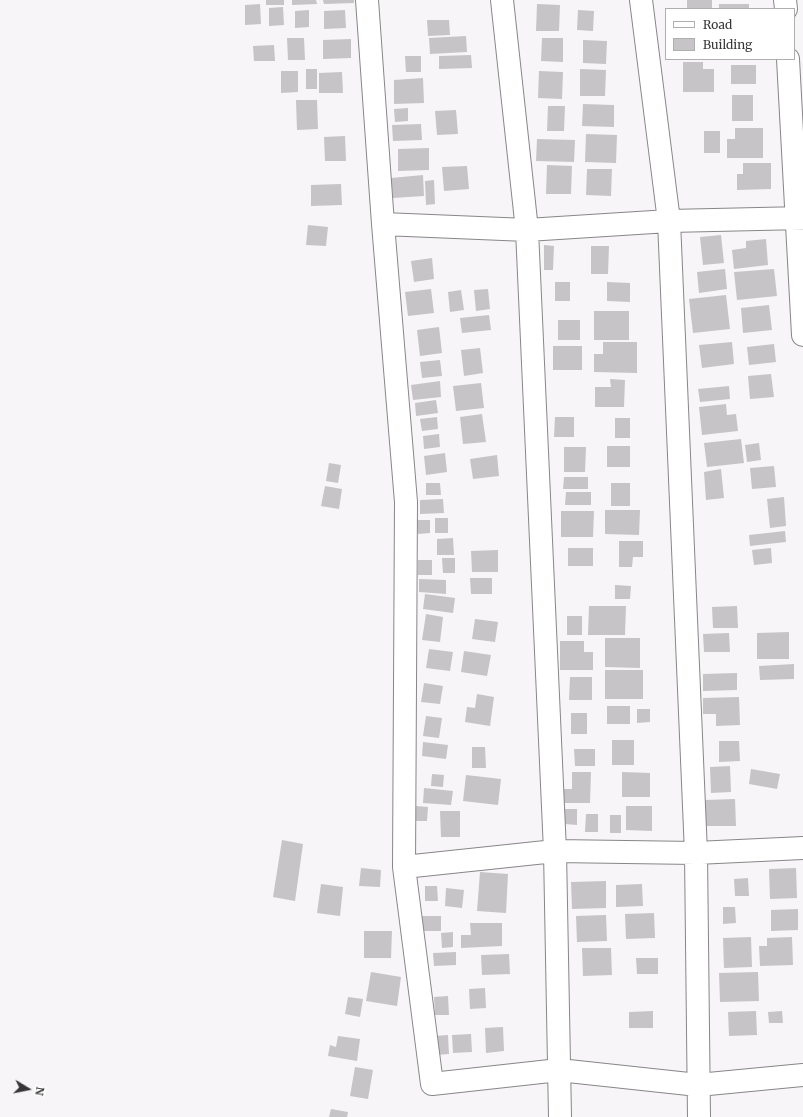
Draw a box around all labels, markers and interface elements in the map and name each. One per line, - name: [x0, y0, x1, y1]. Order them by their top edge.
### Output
- legend: [665, 8, 795, 60]
- text: Road: [703, 17, 732, 32]
- text: Building: [703, 37, 752, 52]
- north arrow: [8, 1069, 48, 1109]
- text: N: [32, 1086, 47, 1097]

